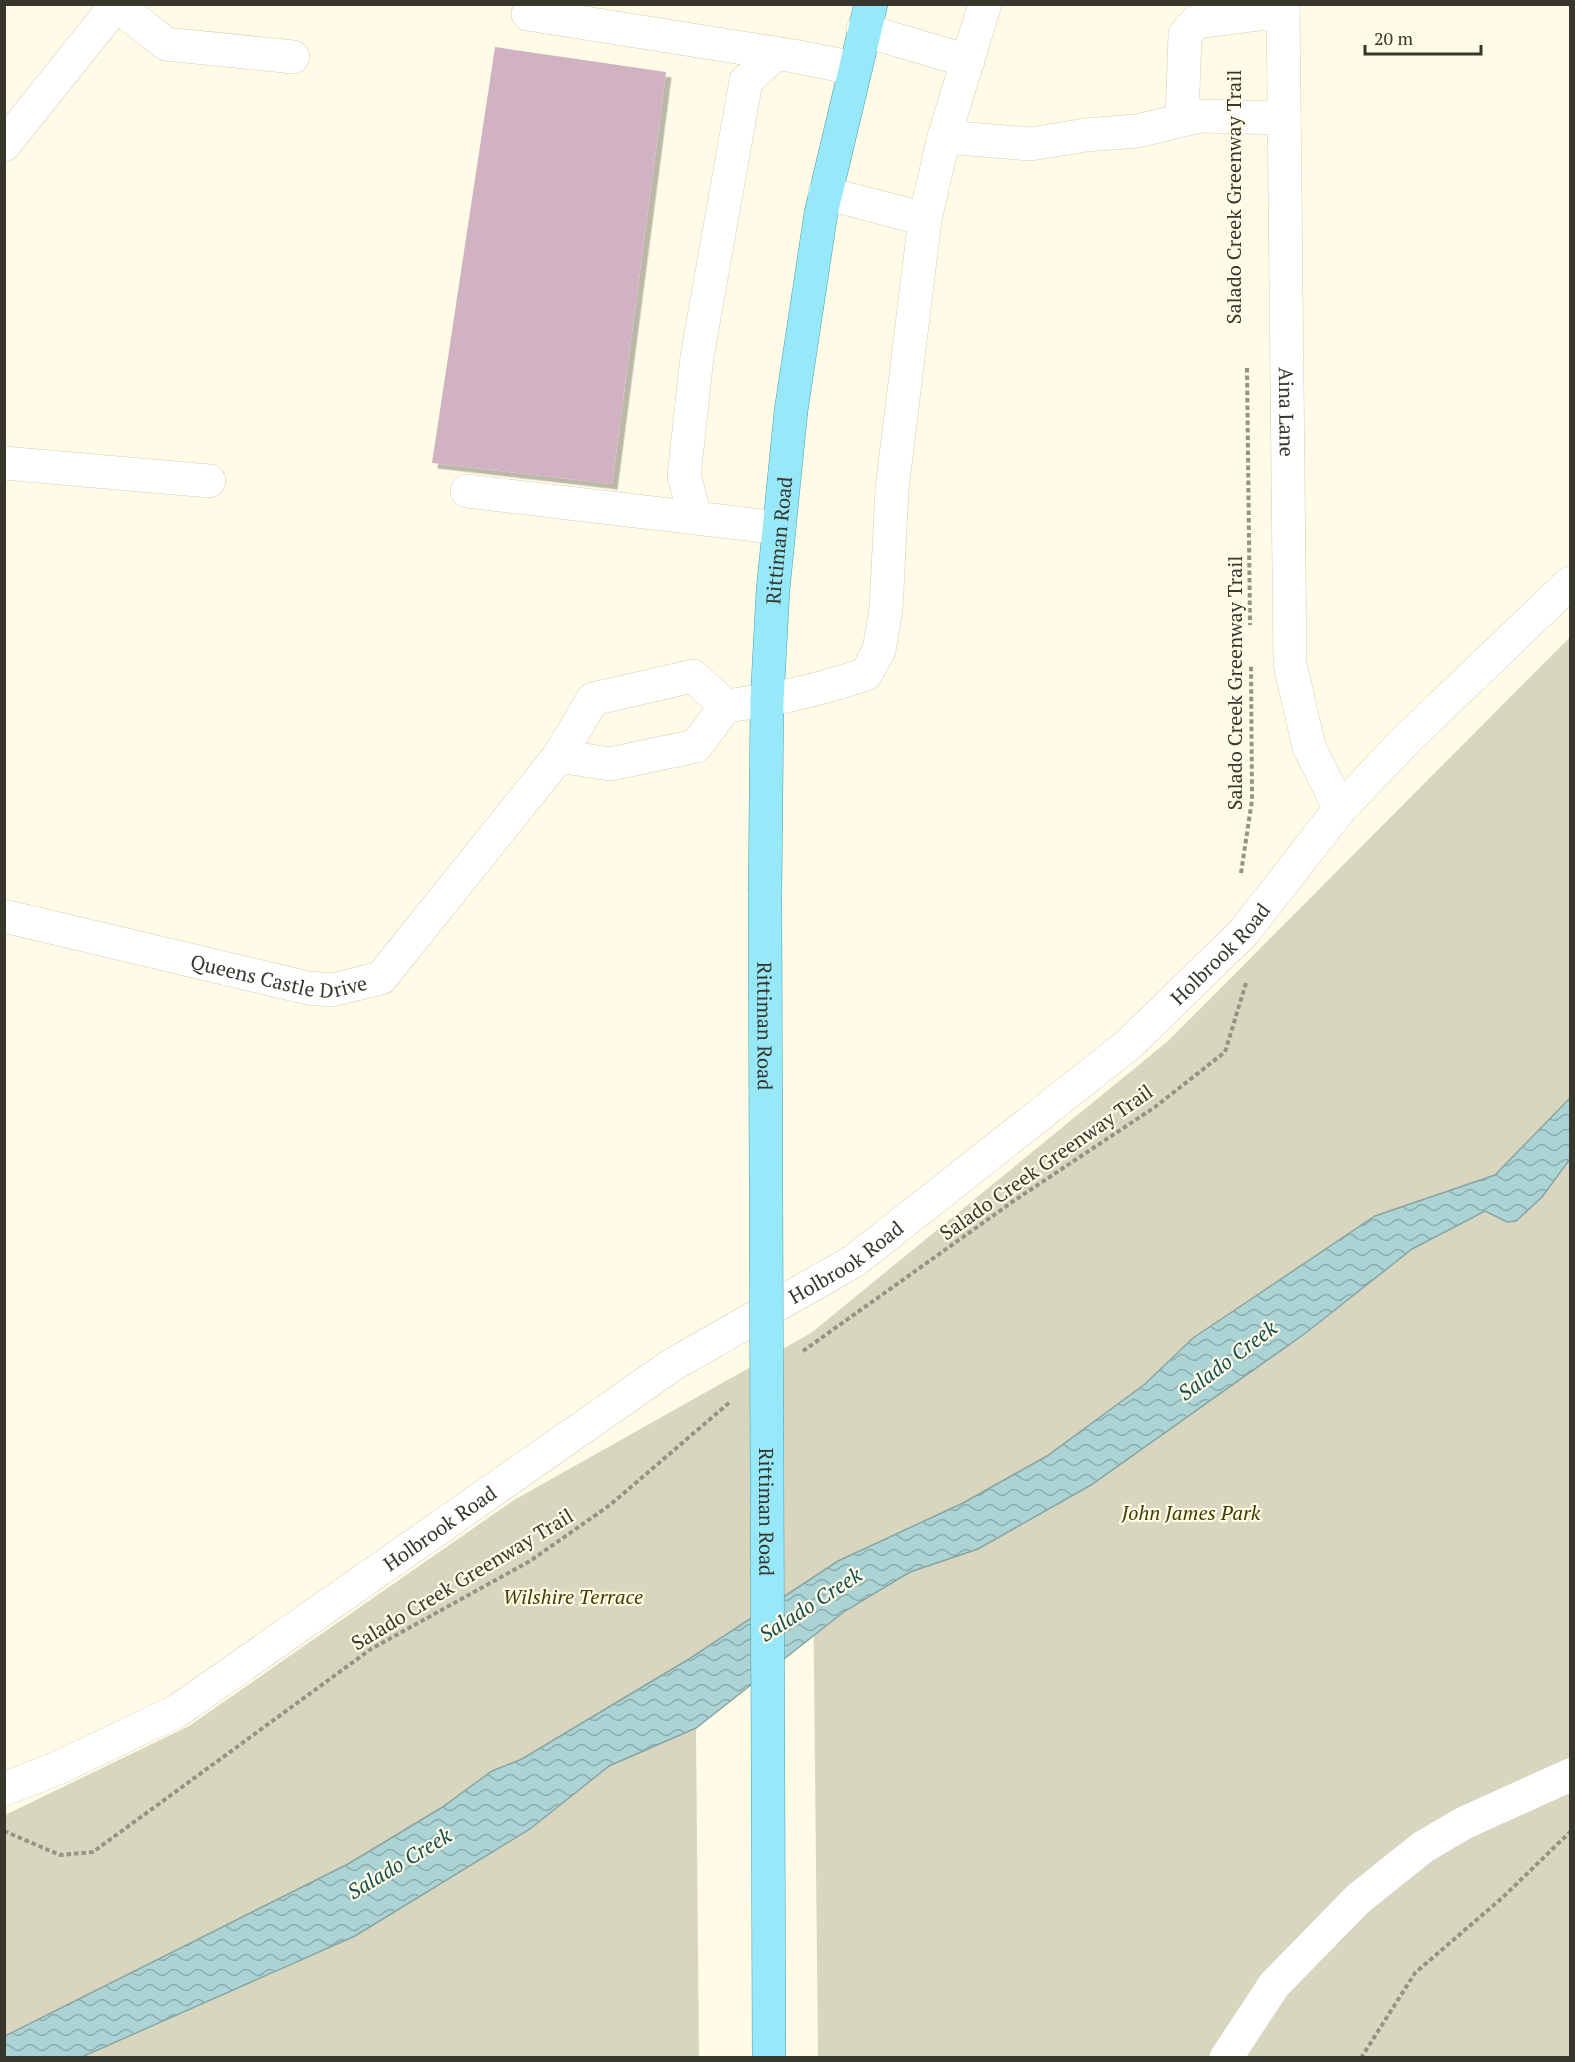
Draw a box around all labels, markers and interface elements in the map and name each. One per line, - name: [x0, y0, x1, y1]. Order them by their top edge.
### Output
- scale bar: [1365, 18, 1480, 56]
- text: 20 m: [1374, 26, 1414, 50]
- street label: Salado Creek Greenway Trail: [1220, 70, 1247, 324]
- street label: Aina Lane: [1273, 367, 1301, 457]
- street label: Rittiman Road: [759, 475, 798, 605]
- street label: Salado Creek Greenway Trail: [1221, 556, 1248, 810]
- street label: Holbrook Road: [1164, 897, 1275, 1010]
- street label: Queens Castle Drive: [188, 947, 370, 1004]
- street label: Rittiman Road: [752, 962, 779, 1090]
- street label: Salado Creek Greenway Trail: [934, 1078, 1158, 1246]
- street label: Holbrook Road: [783, 1214, 908, 1309]
- water label: Salado Creek: [1172, 1313, 1283, 1406]
- street label: Rittiman Road: [753, 1448, 781, 1576]
- street label: Holbrook Road: [377, 1479, 501, 1577]
- park label: John James Park: [1121, 1499, 1261, 1526]
- street label: Salado Creek Greenway Trail: [346, 1502, 578, 1656]
- water label: Salado Creek: [753, 1560, 867, 1648]
- park label: Wilshire Terrace: [503, 1583, 643, 1610]
- water label: Salado Creek: [342, 1820, 457, 1905]

